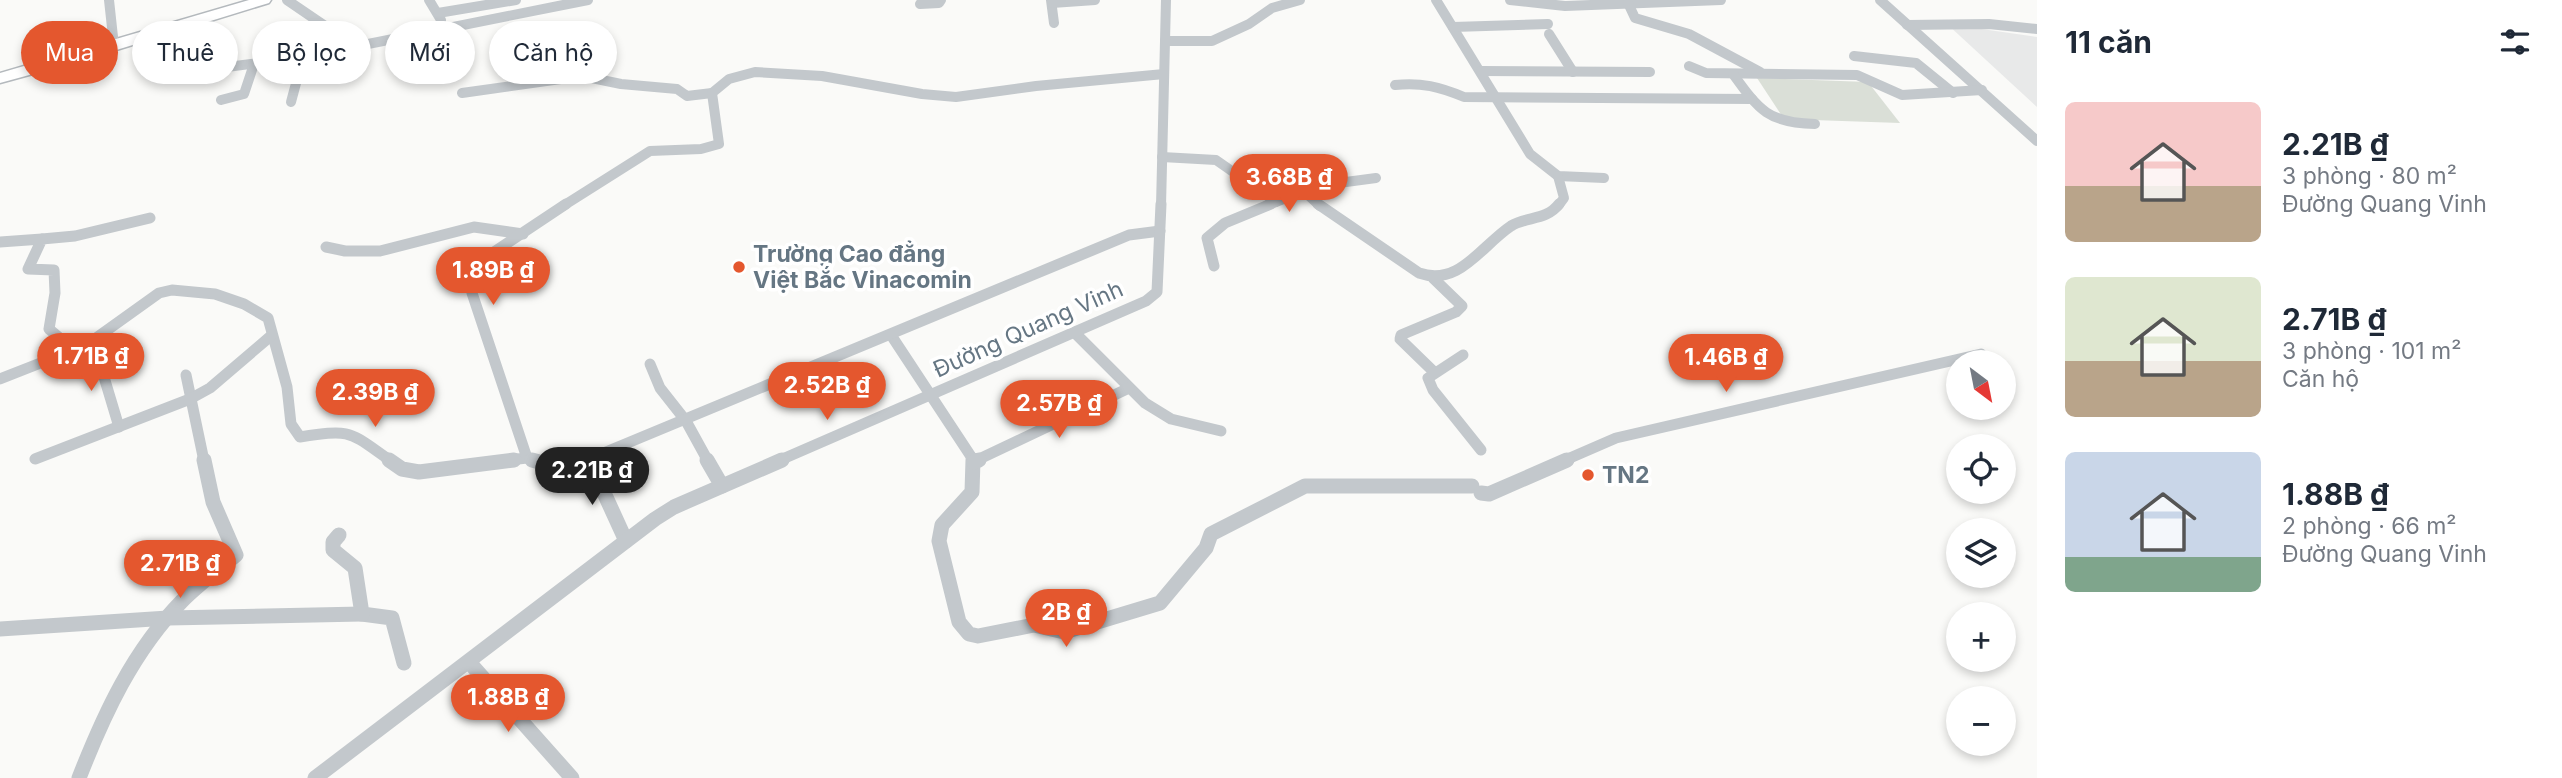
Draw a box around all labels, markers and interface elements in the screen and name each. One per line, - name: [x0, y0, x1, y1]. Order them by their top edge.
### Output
- chip: Mua: [21, 21, 118, 84]
- chip: Thuê: [132, 21, 238, 84]
- chip: Bộ lọc: [252, 21, 371, 84]
- chip: Mới: [385, 21, 475, 84]
- chip: Căn hộ: [489, 21, 617, 84]
- icon: filters: [2496, 23, 2534, 61]
- text: 11 căn: [2065, 24, 2152, 60]
- text: 2.21B ₫: [2282, 126, 2389, 162]
- icon: home: [2121, 130, 2205, 214]
- pin: 3.68B ₫: [1224, 154, 1354, 214]
- text: 3 phòng · 80 m²: [2282, 162, 2457, 190]
- text: 3.68B ₫: [1246, 163, 1332, 191]
- text: Đường Quang Vinh: [2282, 190, 2487, 218]
- place label: Trường Cao đẳng Việt Bắc Vinacomin: [753, 240, 972, 294]
- pin: 1.89B ₫: [428, 247, 558, 307]
- text: 1.89B ₫: [452, 256, 534, 284]
- marker: Trường Cao đẳng Việt Bắc Vinacomin: [731, 259, 747, 275]
- street label: Đường Quang Vinh: [929, 275, 1127, 383]
- text: 2.71B ₫: [2282, 301, 2386, 337]
- icon: home: [2121, 305, 2205, 389]
- pin: 1.71B ₫: [26, 334, 156, 393]
- pin: 1.46B ₫: [1661, 334, 1791, 394]
- text: 3 phòng · 101 m²: [2282, 337, 2461, 365]
- text: 1.71B ₫: [53, 342, 129, 370]
- text: 1.46B ₫: [1684, 343, 1768, 371]
- north arrow: [1946, 350, 2016, 420]
- map controls: [1946, 350, 2016, 756]
- pin: 2.52B ₫: [762, 362, 892, 422]
- text: Căn hộ: [2282, 365, 2359, 393]
- pin: 2.39B ₫: [310, 370, 440, 429]
- text: 2.52B ₫: [784, 371, 870, 399]
- text: 2.39B ₫: [332, 378, 418, 406]
- pin: 2.57B ₫: [994, 380, 1124, 440]
- text: 2.57B ₫: [1016, 389, 1102, 417]
- button: locate: [1946, 434, 2016, 504]
- pin: 2.21B ₫: [527, 448, 657, 507]
- text: 2.21B ₫: [551, 456, 633, 484]
- place label: TN2: [1602, 461, 1649, 489]
- marker: TN2: [1580, 467, 1596, 483]
- text: 1.88B ₫: [2282, 476, 2389, 512]
- icon: home: [2121, 480, 2205, 564]
- text: 2 phòng · 66 m²: [2282, 512, 2457, 540]
- button: layers: [1946, 518, 2016, 588]
- pin: 2.71B ₫: [115, 540, 245, 600]
- text: Đường Quang Vinh: [2282, 540, 2487, 568]
- text: 2.71B ₫: [140, 549, 220, 577]
- pin: 2B ₫: [1025, 590, 1107, 649]
- text: 2B ₫: [1041, 598, 1091, 626]
- button: +: [1946, 602, 2016, 672]
- pin: 1.88B ₫: [443, 674, 573, 734]
- text: 1.88B ₫: [467, 683, 549, 711]
- button: −: [1946, 686, 2016, 756]

